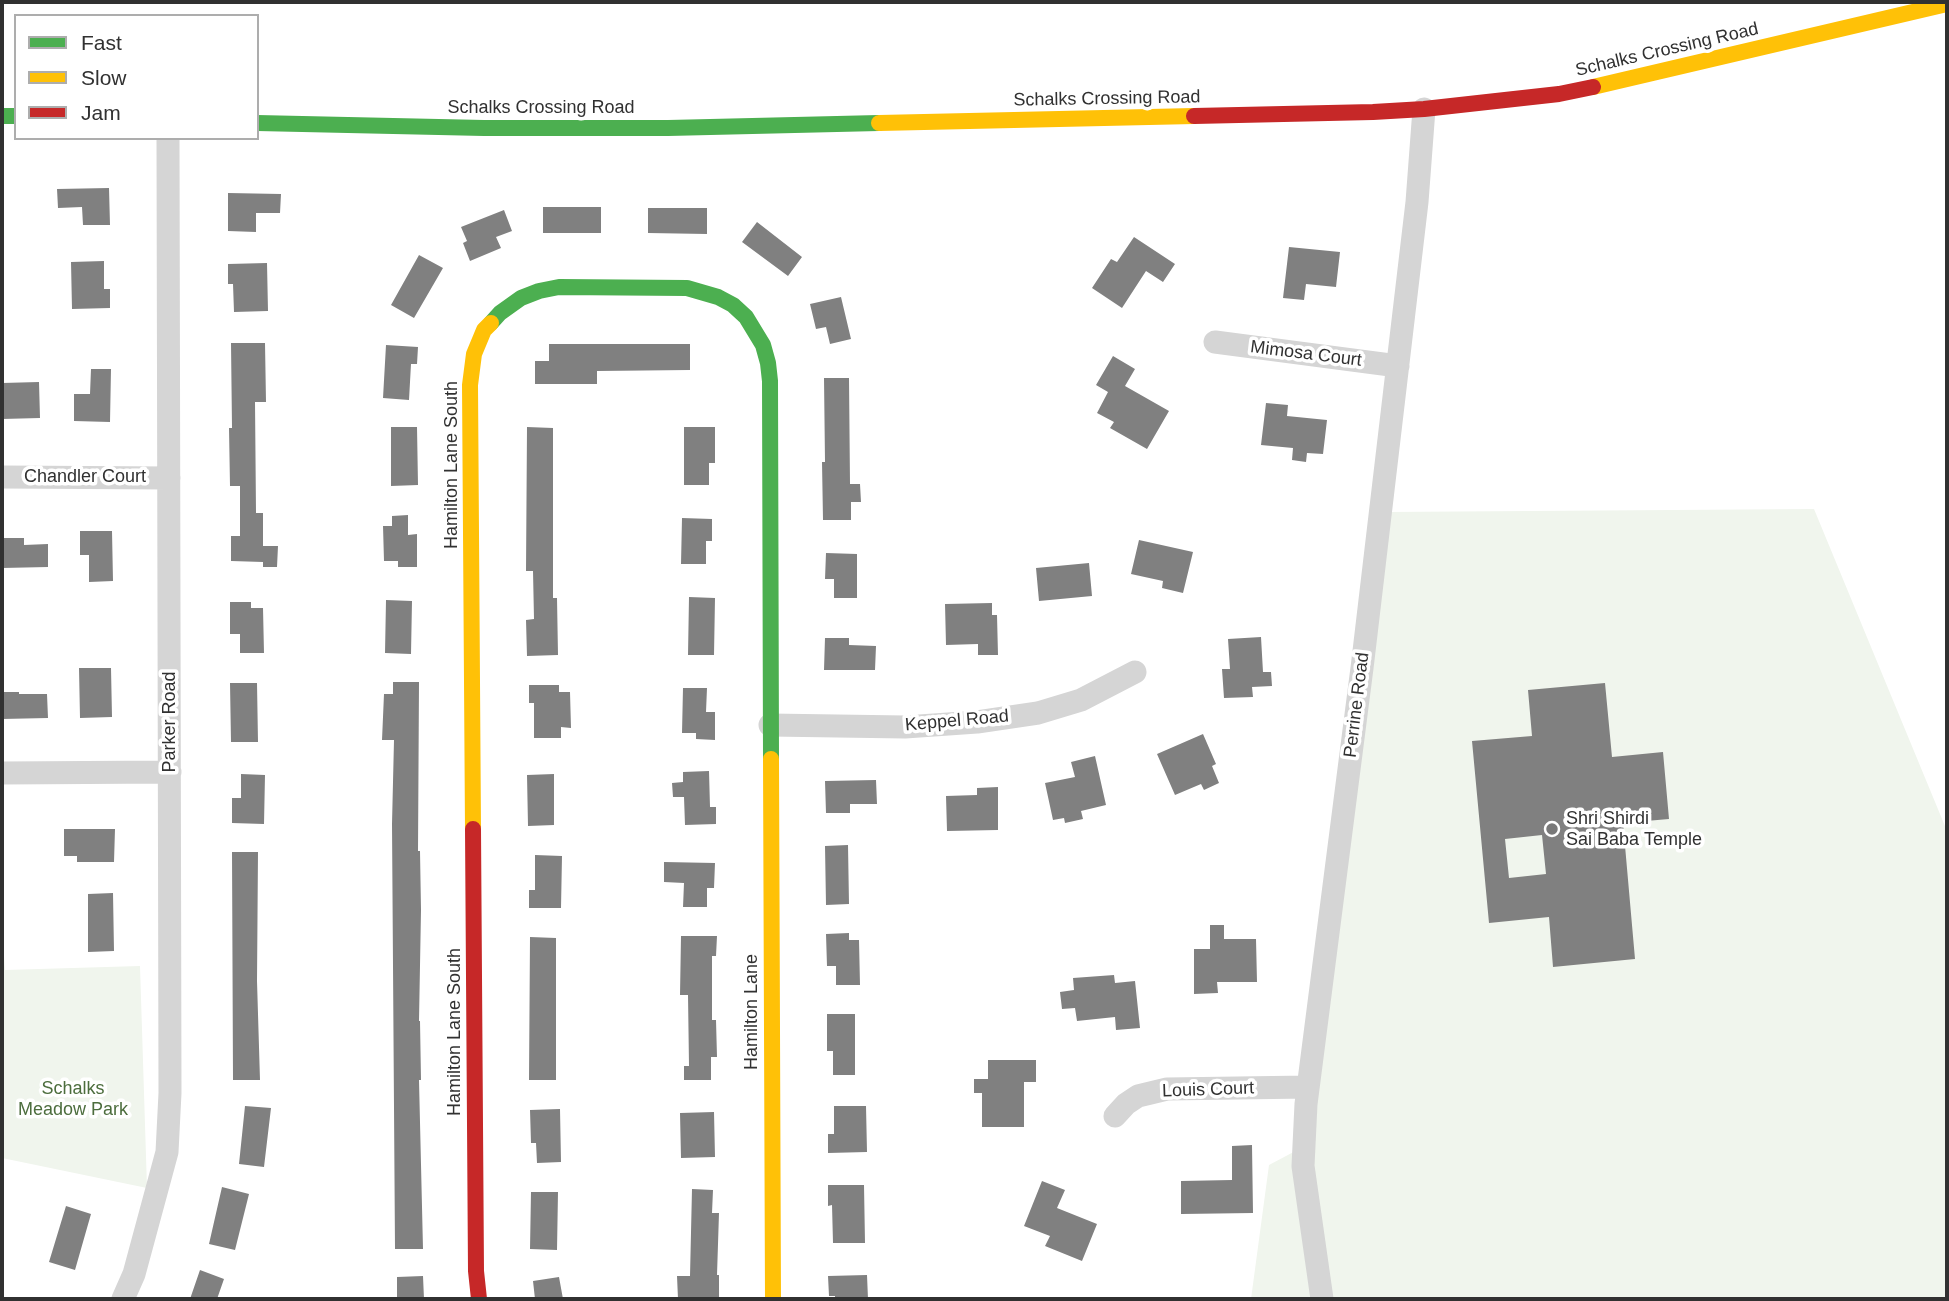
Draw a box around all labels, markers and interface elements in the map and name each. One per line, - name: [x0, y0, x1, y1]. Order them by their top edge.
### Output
- legend: [14, 14, 259, 140]
- street label: Schalks Crossing Road: [1573, 18, 1761, 82]
- text: Fast: [81, 31, 122, 54]
- text: Slow: [81, 66, 127, 89]
- street label: Schalks Crossing Road: [1013, 87, 1201, 111]
- street label: Schalks Crossing Road: [447, 97, 635, 119]
- text: Jam: [81, 101, 121, 124]
- street label: Mimosa Court: [1249, 336, 1363, 372]
- street label: Hamilton Lane South: [441, 381, 463, 549]
- street label: Chandler Court: [24, 466, 146, 488]
- street label: Perrine Road: [1340, 651, 1374, 759]
- street label: Parker Road: [159, 671, 181, 773]
- street label: Keppel Road: [904, 706, 1010, 736]
- place label: Shri Shirdi Sai Baba Temple: [1566, 808, 1702, 850]
- marker: Shri Shirdi Sai Baba Temple: [1544, 821, 1560, 837]
- street label: Hamilton Lane South: [444, 948, 466, 1116]
- street label: Hamilton Lane: [741, 954, 763, 1070]
- park label: Schalks Meadow Park: [18, 1078, 128, 1120]
- street label: Louis Court: [1162, 1078, 1254, 1102]

